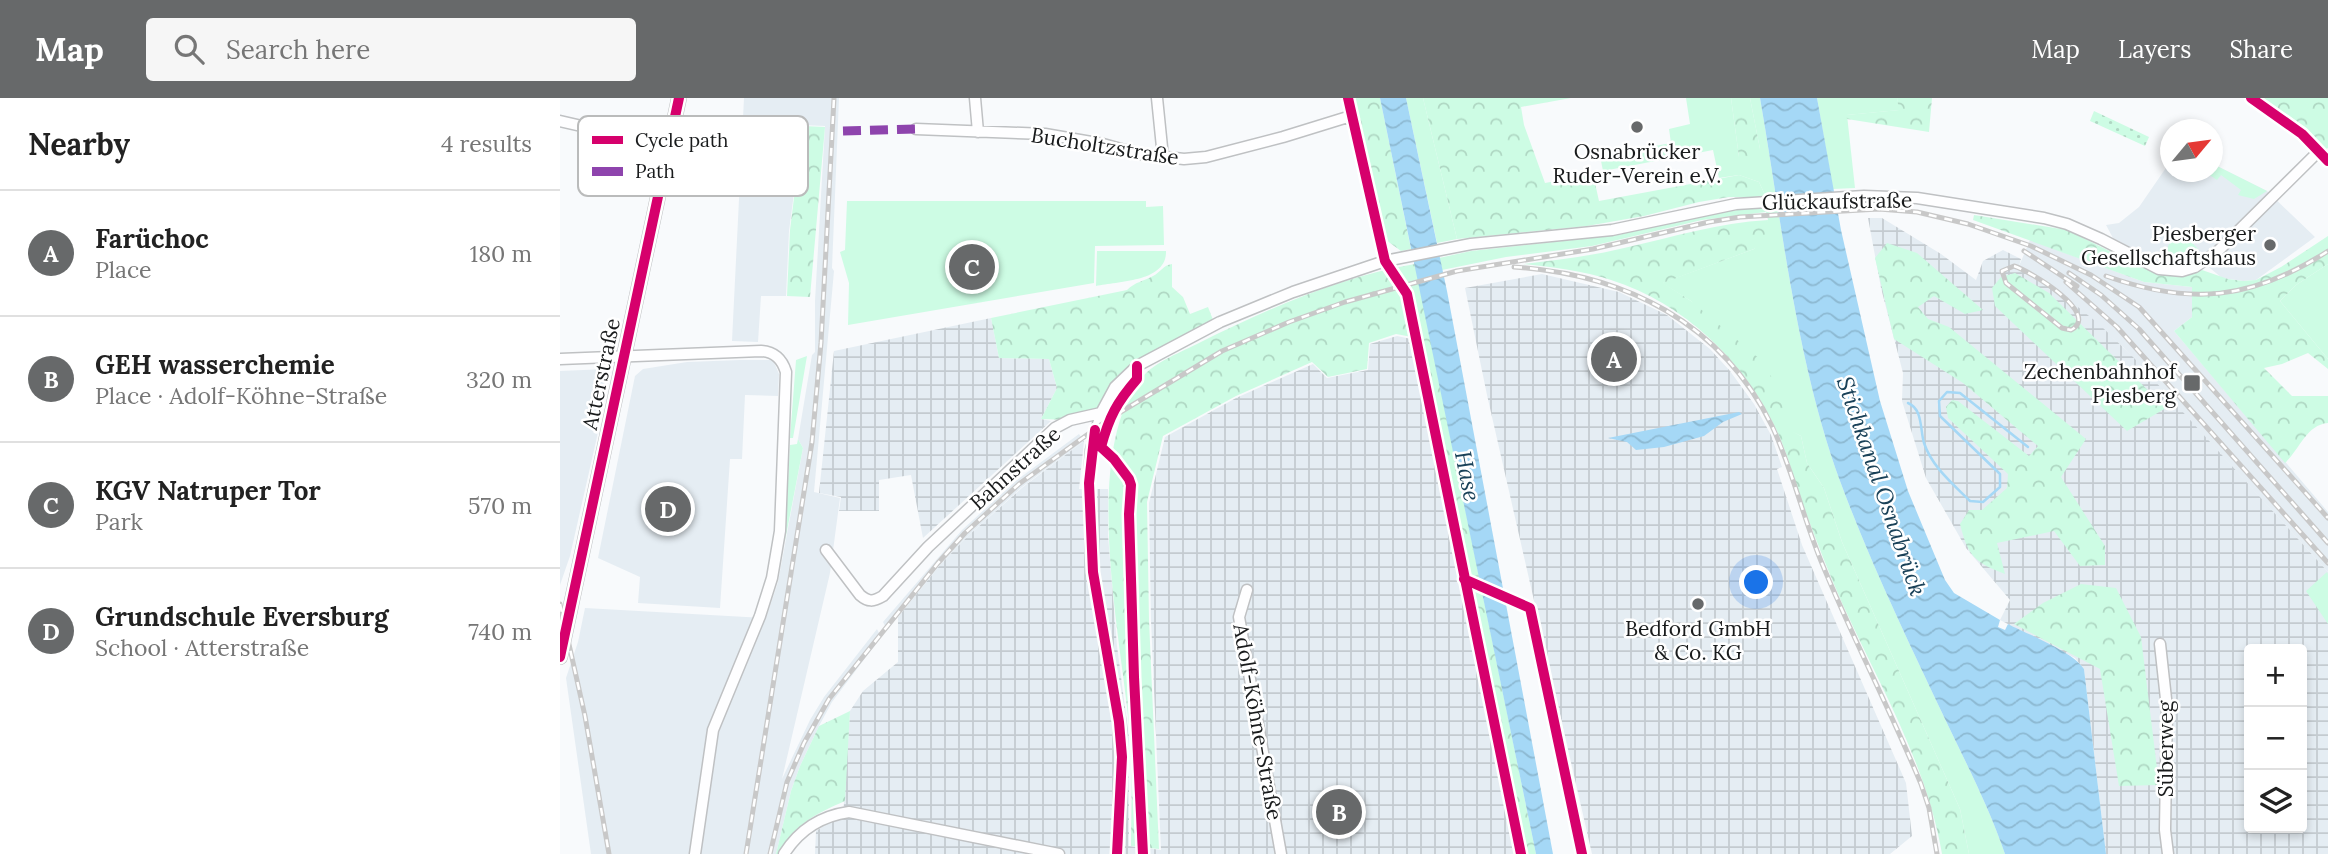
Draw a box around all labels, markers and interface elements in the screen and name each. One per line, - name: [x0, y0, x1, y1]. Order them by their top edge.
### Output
- search box: [146, 18, 636, 81]
- text: Map: [35, 28, 104, 70]
- icon: search: [170, 30, 208, 68]
- text: Search here: [226, 33, 370, 66]
- text: Map: [2031, 34, 2080, 65]
- text: Layers: [2118, 34, 2191, 65]
- text: Share: [2229, 34, 2293, 65]
- legend: [578, 116, 808, 196]
- marker: Osnabrücker Ruder-Verein e.V.: [1629, 119, 1645, 135]
- north arrow: [2160, 119, 2223, 182]
- street label: Bucholtzstraße: [1029, 121, 1181, 171]
- text: Nearby: [28, 125, 130, 163]
- text: Cycle path: [635, 128, 728, 152]
- text: 4 results: [441, 129, 532, 158]
- place label: Osnabrücker Ruder-Verein e.V.: [1553, 138, 1721, 189]
- text: Path: [635, 159, 675, 183]
- street label: Glückaufstraße: [1762, 186, 1912, 216]
- place label: Piesberger Gesellschaftshaus: [2081, 220, 2256, 271]
- text: Farüchoc: [95, 222, 209, 255]
- marker: Piesberger Gesellschaftshaus: [2262, 237, 2278, 253]
- text: A: [43, 239, 59, 268]
- text: 180 m: [470, 239, 532, 268]
- pin: C: [949, 241, 995, 293]
- text: Place: [95, 255, 152, 284]
- street label: Atterstraße: [576, 316, 626, 433]
- pin: A: [1591, 333, 1637, 385]
- text: GEH wasserchemie: [95, 348, 335, 381]
- place label: Zechenbahnhof Piesberg: [2024, 358, 2178, 409]
- text: B: [43, 365, 59, 394]
- text: 320 m: [466, 365, 532, 394]
- water label: Stichkanal Osnabrück: [1831, 372, 1933, 600]
- marker: Zechenbahnhof Piesberg: [2182, 373, 2202, 393]
- text: Place · Adolf-Köhne-Straße: [95, 381, 387, 410]
- street label: Bahnstraße: [964, 420, 1066, 516]
- water label: Hase: [1449, 448, 1487, 504]
- text: KGV Natruper Tor: [95, 474, 321, 507]
- pin: D: [645, 483, 691, 535]
- text: C: [43, 491, 59, 520]
- text: 570 m: [468, 491, 532, 520]
- text: Park: [95, 507, 143, 536]
- your location: [1739, 565, 1773, 599]
- marker: Bedford GmbH & Co. KG: [1690, 596, 1706, 612]
- text: Grundschule Eversburg: [95, 600, 388, 633]
- place label: Bedford GmbH & Co. KG: [1625, 615, 1771, 666]
- text: D: [42, 617, 60, 646]
- text: 740 m: [468, 617, 532, 646]
- street label: Adolf-Köhne-Straße: [1227, 621, 1289, 822]
- text: School · Atterstraße: [95, 633, 309, 662]
- map controls: [2244, 644, 2307, 833]
- button: +: [2244, 644, 2307, 707]
- street label: Süberweg: [2152, 700, 2179, 797]
- button: −: [2244, 707, 2307, 770]
- button: layers: [2244, 770, 2307, 833]
- pin: B: [1316, 786, 1362, 838]

